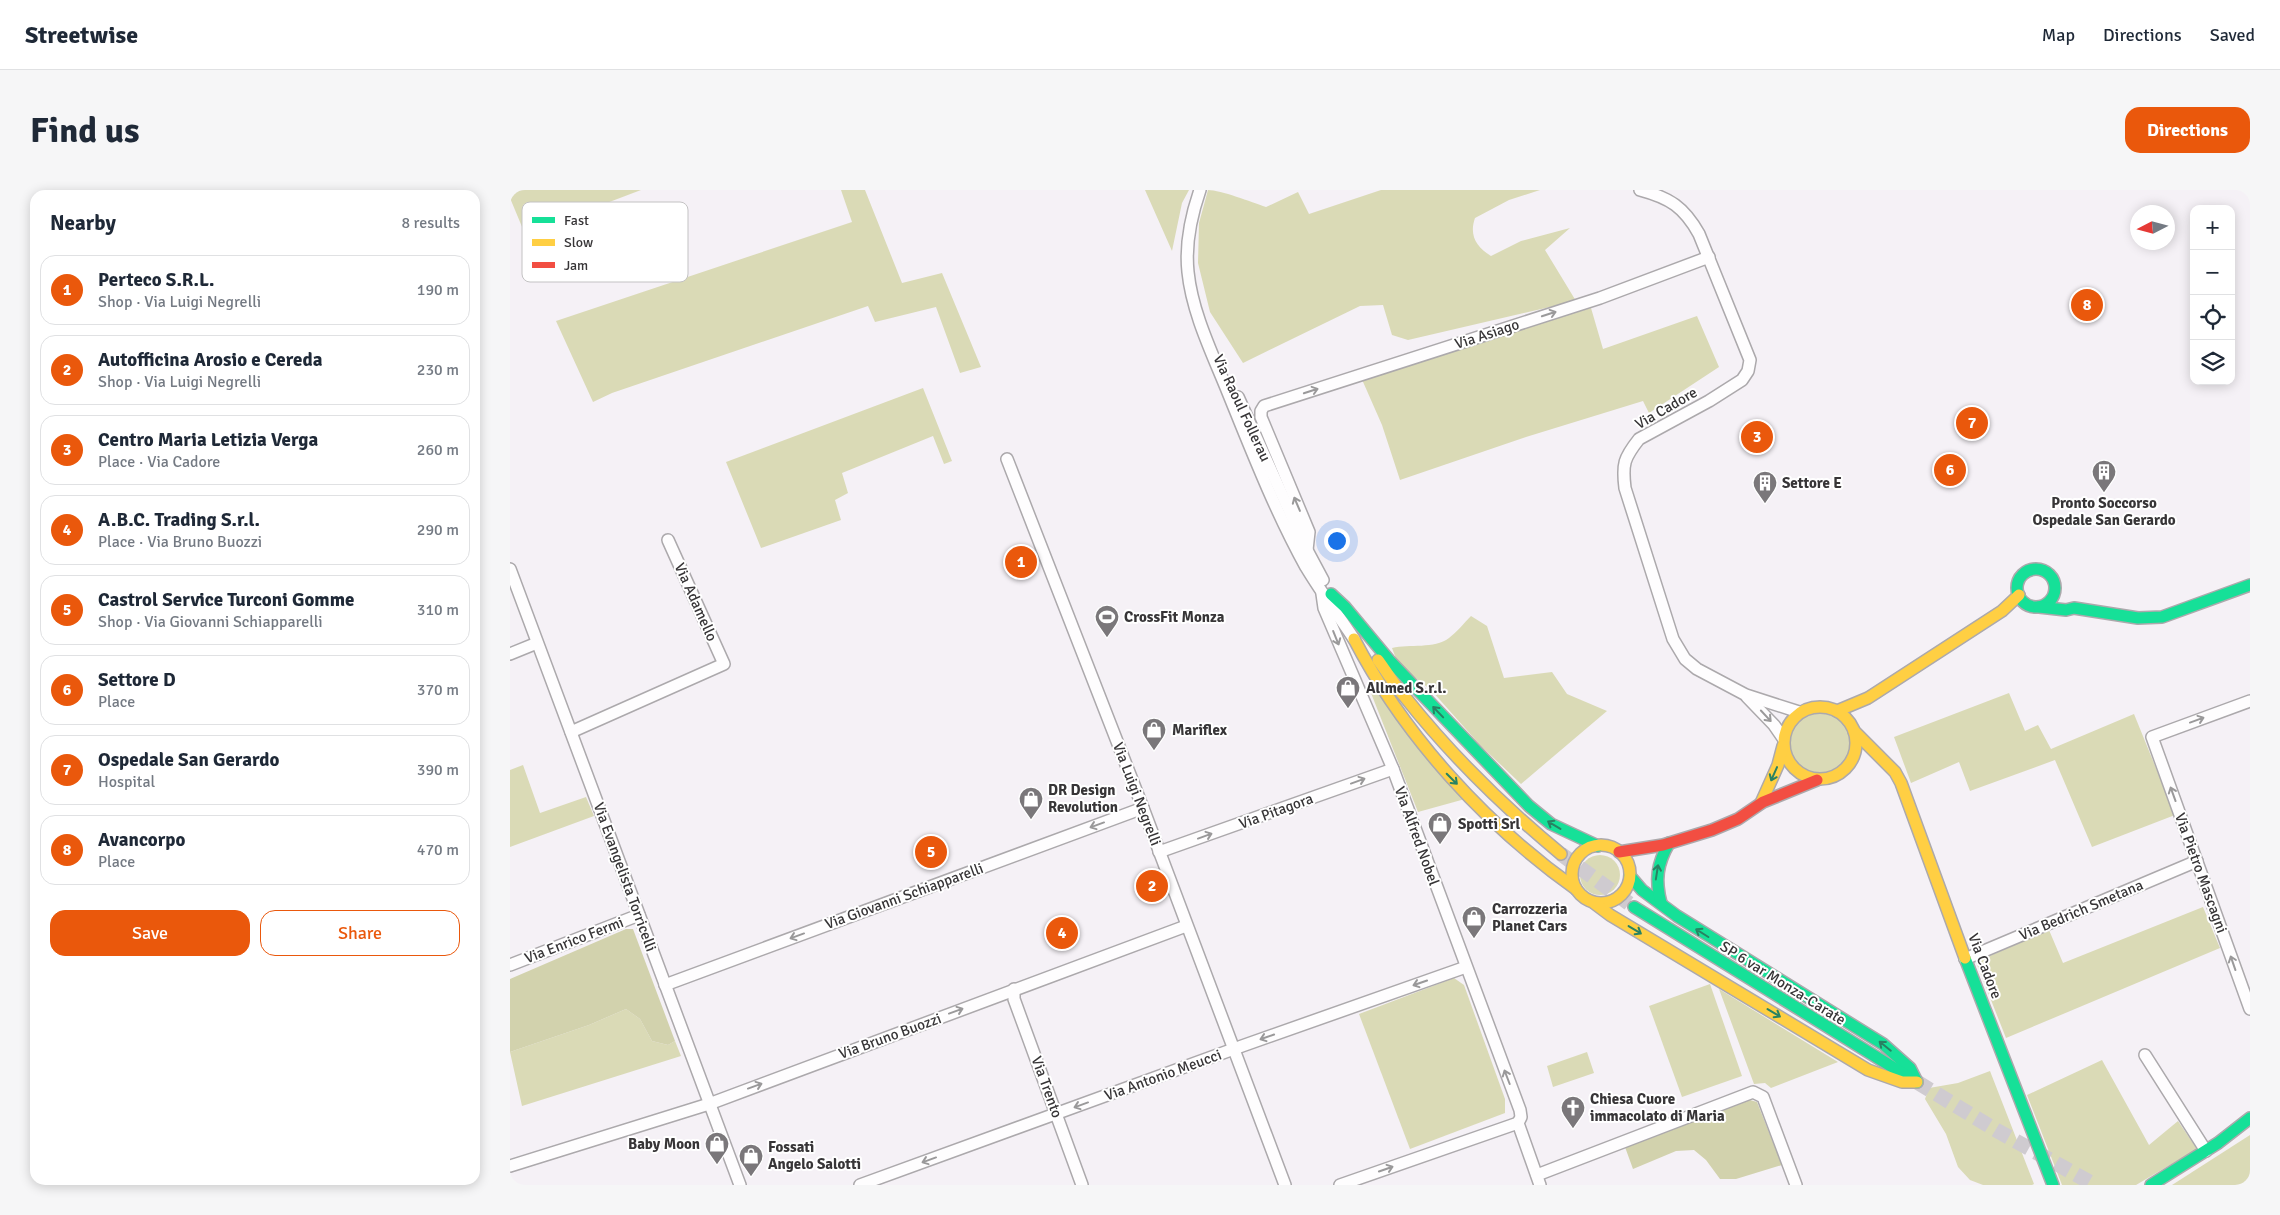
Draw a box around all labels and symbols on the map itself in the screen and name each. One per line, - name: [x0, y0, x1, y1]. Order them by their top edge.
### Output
- legend: [522, 202, 688, 282]
- north arrow: [2130, 205, 2175, 250]
- text: Fast: [564, 212, 589, 229]
- text: Slow: [564, 234, 593, 251]
- text: Jam: [564, 257, 588, 274]
- pin: 8: [2071, 286, 2103, 324]
- one-way arrow: [1540, 309, 1556, 319]
- street label: Via Asiago: [1453, 315, 1522, 353]
- street label: Via Raoul Follerau: [1209, 352, 1275, 464]
- street label: Via Cadore: [1632, 383, 1700, 433]
- one-way arrow: [1302, 386, 1318, 396]
- pin: 7: [1956, 404, 1988, 442]
- pin: 3: [1741, 418, 1773, 456]
- pin: 6: [1934, 451, 1966, 489]
- building icon: Pronto Soccorso Ospedale San Gerardo: [2091, 459, 2117, 493]
- building icon: Settore E: [1752, 470, 1778, 504]
- place label: Settore E: [1782, 474, 1842, 492]
- place label: Pronto Soccorso Ospedale San Gerardo: [2032, 494, 2176, 529]
- one-way arrow: [1291, 497, 1301, 512]
- your location: [1324, 528, 1350, 554]
- pin: 1: [1005, 543, 1037, 581]
- street label: Via Adamello: [671, 560, 721, 644]
- sports icon: CrossFit Monza: [1094, 604, 1120, 638]
- place label: CrossFit Monza: [1124, 608, 1225, 626]
- one-way arrow: [1332, 630, 1341, 645]
- shop icon: Allmed S.r.l.: [1335, 675, 1361, 709]
- place label: Allmed S.r.l.: [1366, 679, 1446, 697]
- one-way arrow: [1432, 705, 1444, 718]
- one-way arrow: [1760, 710, 1772, 723]
- one-way arrow: [2189, 715, 2205, 724]
- shop icon: Mariflex: [1141, 717, 1167, 751]
- place label: Mariflex: [1172, 721, 1228, 739]
- street label: Via Luigi Negrelli: [1109, 740, 1165, 848]
- one-way arrow: [1768, 766, 1778, 781]
- one-way arrow: [1446, 772, 1458, 785]
- one-way arrow: [1350, 776, 1366, 786]
- place label: DR Design Revolution: [1048, 781, 1118, 816]
- street label: Via Alfred Nobel: [1391, 784, 1443, 888]
- shop icon: DR Design Revolution: [1018, 786, 1044, 820]
- one-way arrow: [2168, 787, 2177, 802]
- street label: Via Pitagora: [1236, 789, 1316, 833]
- street label: Via Evangelista Torricelli: [590, 800, 660, 954]
- shop icon: Spotti Srl: [1427, 811, 1453, 845]
- street label: Via Pietro Mascagni: [2171, 811, 2231, 935]
- place label: Spotti Srl: [1458, 815, 1521, 833]
- one-way arrow: [1547, 819, 1561, 829]
- one-way arrow: [1090, 821, 1105, 830]
- one-way arrow: [1197, 831, 1213, 840]
- pin: 5: [915, 833, 947, 871]
- street label: Via Giovanni Schiapparelli: [822, 859, 986, 933]
- one-way arrow: [1652, 864, 1662, 880]
- pin: 2: [1136, 867, 1168, 905]
- street label: Via Bedrich Smetana: [2016, 876, 2146, 944]
- place label: Carrozzeria Planet Cars: [1492, 900, 1568, 935]
- shop icon: Carrozzeria Planet Cars: [1461, 905, 1487, 939]
- street label: Via Enrico Fermi: [522, 913, 626, 967]
- pin: 4: [1046, 914, 1078, 952]
- one-way arrow: [1627, 925, 1641, 935]
- one-way arrow: [1696, 927, 1710, 937]
- street label: Via Cadore: [1964, 931, 2006, 1001]
- one-way arrow: [790, 932, 805, 941]
- street label: SP 6 var Monza-Carate: [1717, 937, 1849, 1029]
- one-way arrow: [2228, 956, 2237, 971]
- one-way arrow: [1413, 979, 1428, 988]
- one-way arrow: [948, 1006, 963, 1015]
- street label: Via Bruno Buozzi: [836, 1009, 944, 1063]
- one-way arrow: [1766, 1009, 1780, 1019]
- one-way arrow: [1259, 1033, 1275, 1042]
- one-way arrow: [1879, 1041, 1892, 1052]
- street label: Via Antonio Meucci: [1102, 1045, 1224, 1105]
- street label: Via Trento: [1028, 1054, 1066, 1120]
- one-way arrow: [1502, 1070, 1512, 1085]
- one-way arrow: [747, 1081, 762, 1090]
- place label: Chiesa Cuore immacolato di Maria: [1590, 1090, 1725, 1125]
- church icon: Chiesa Cuore immacolato di Maria: [1560, 1095, 1586, 1129]
- one-way arrow: [1074, 1101, 1090, 1110]
- shop icon: Baby Moon: [704, 1131, 730, 1165]
- place label: Baby Moon: [628, 1135, 700, 1153]
- place label: Fossati Angelo Salotti: [768, 1138, 861, 1173]
- shop icon: Fossati Angelo Salotti: [738, 1143, 764, 1177]
- one-way arrow: [921, 1156, 937, 1165]
- one-way arrow: [1378, 1164, 1393, 1173]

